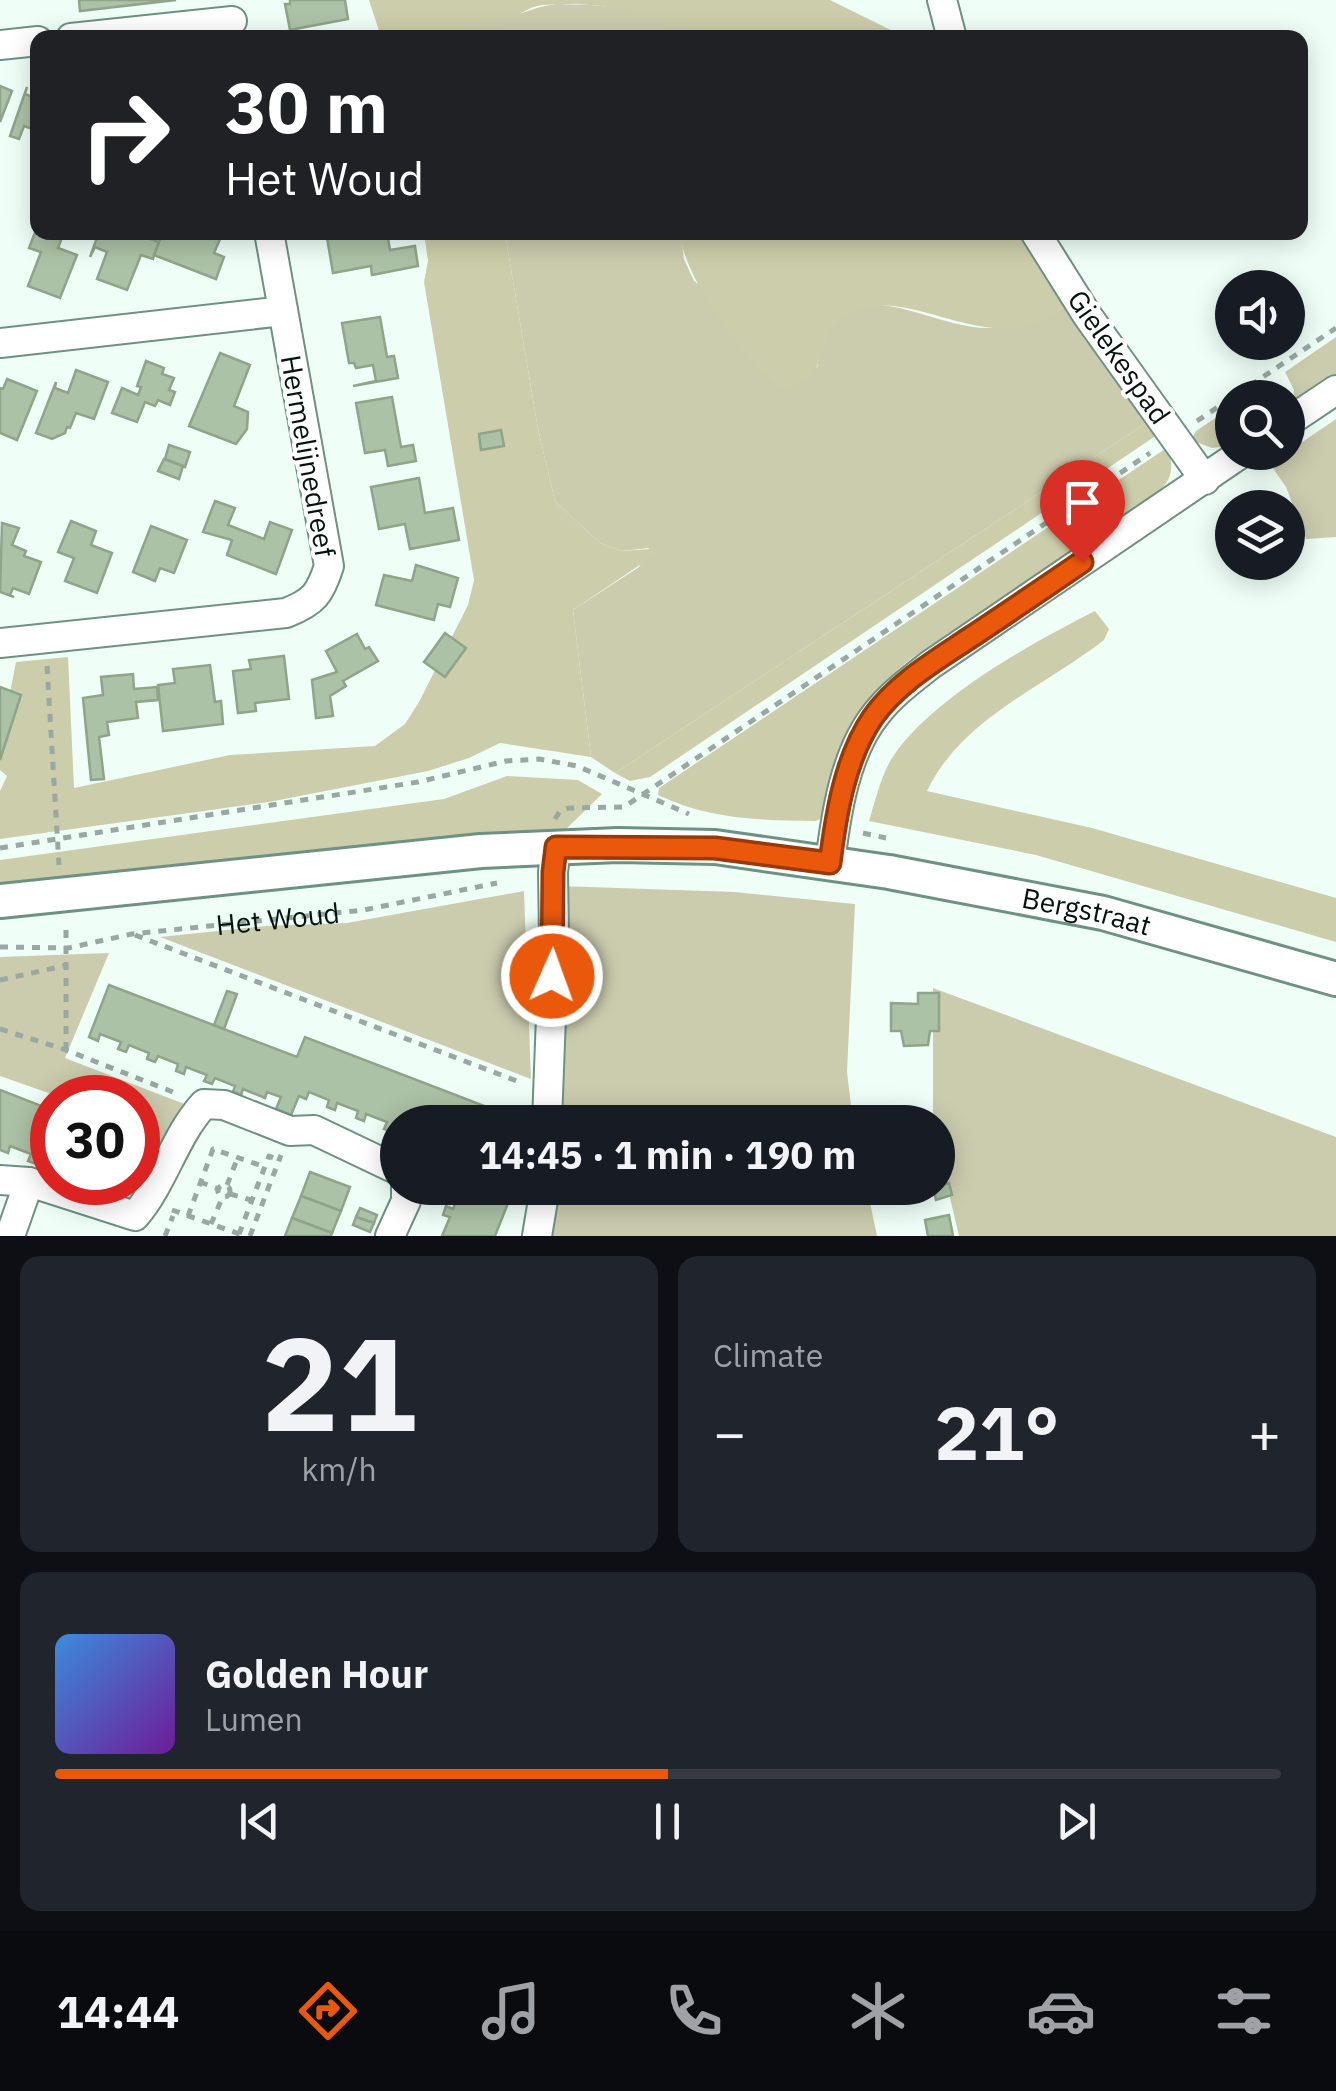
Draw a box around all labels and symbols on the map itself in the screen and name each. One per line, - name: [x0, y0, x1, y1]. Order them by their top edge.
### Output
- street label: Gielekespad: [1060, 282, 1179, 431]
- street label: Hermelijnedreef: [273, 352, 344, 560]
- pin: [1040, 460, 1125, 563]
- street label: Bergstraat: [1019, 879, 1156, 944]
- street label: Het Woud: [214, 894, 341, 943]
- position arrow: [500, 924, 604, 1028]
- speed limit sign: 30: [30, 1075, 160, 1205]

